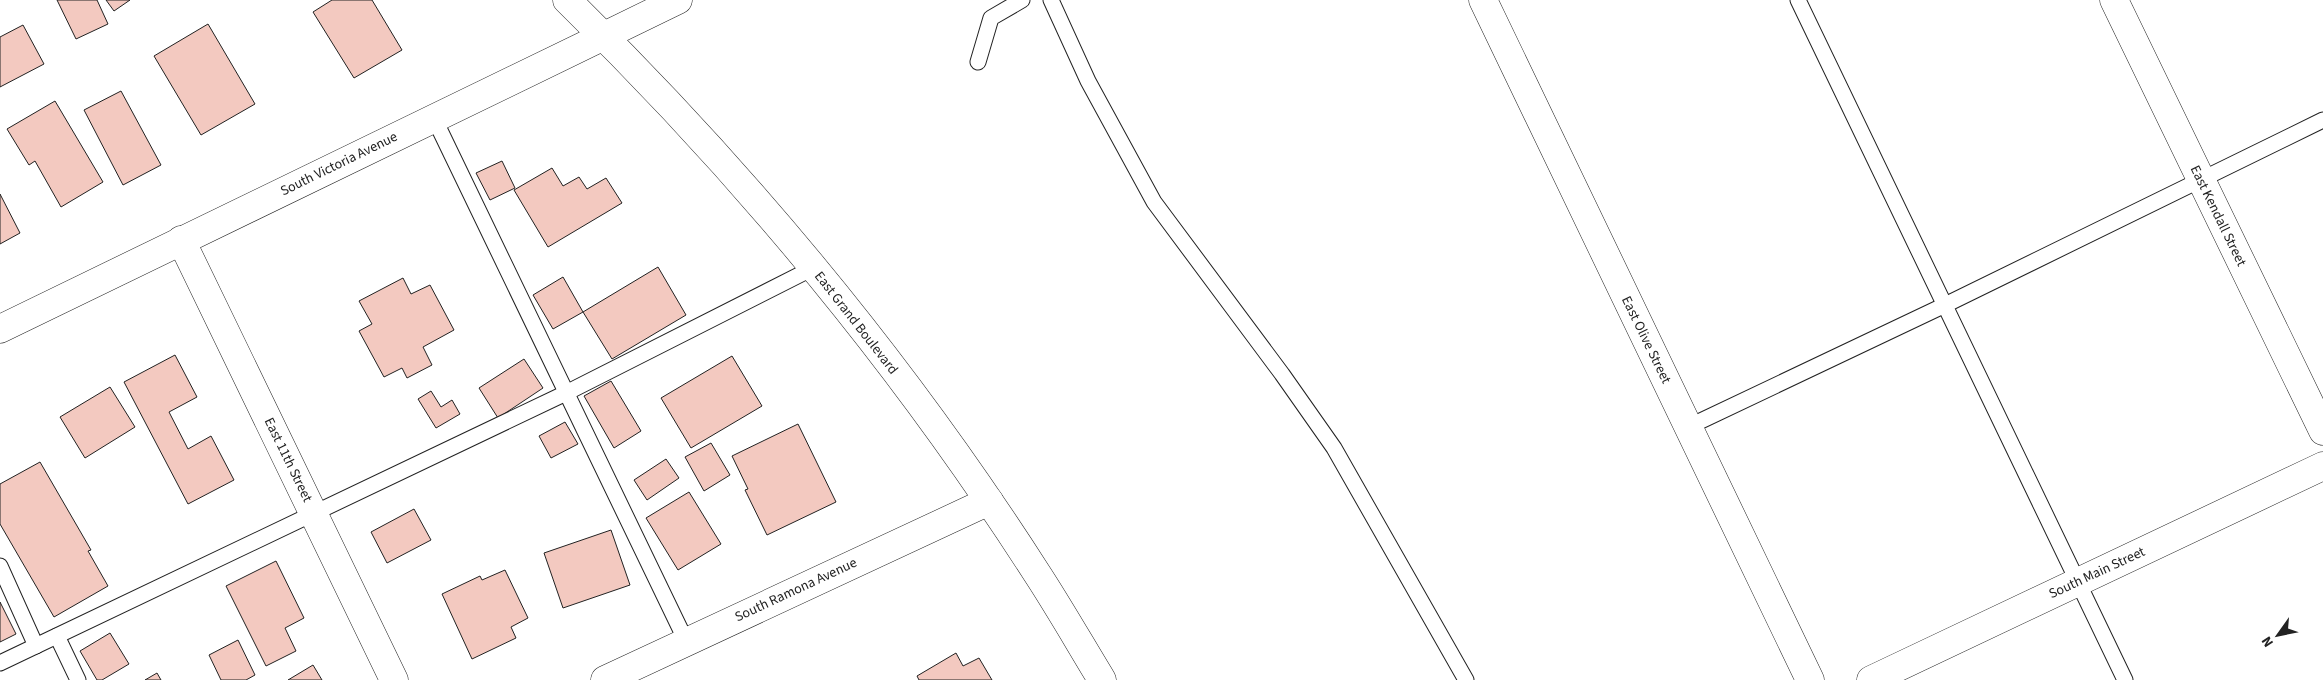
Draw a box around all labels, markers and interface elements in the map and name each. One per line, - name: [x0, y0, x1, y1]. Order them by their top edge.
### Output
- street label: South Victoria Avenue: [277, 127, 401, 201]
- street label: East Kendall Street: [2185, 162, 2251, 270]
- street label: East Grand Boulevard: [809, 267, 903, 379]
- street label: East Olive Street: [1616, 293, 1676, 387]
- street label: East 11th Street: [259, 414, 317, 506]
- street label: South Main Street: [2046, 542, 2149, 604]
- street label: South Ramona Avenue: [732, 553, 860, 627]
- north arrow: [2253, 610, 2303, 660]
- text: N: [2257, 632, 2279, 651]

